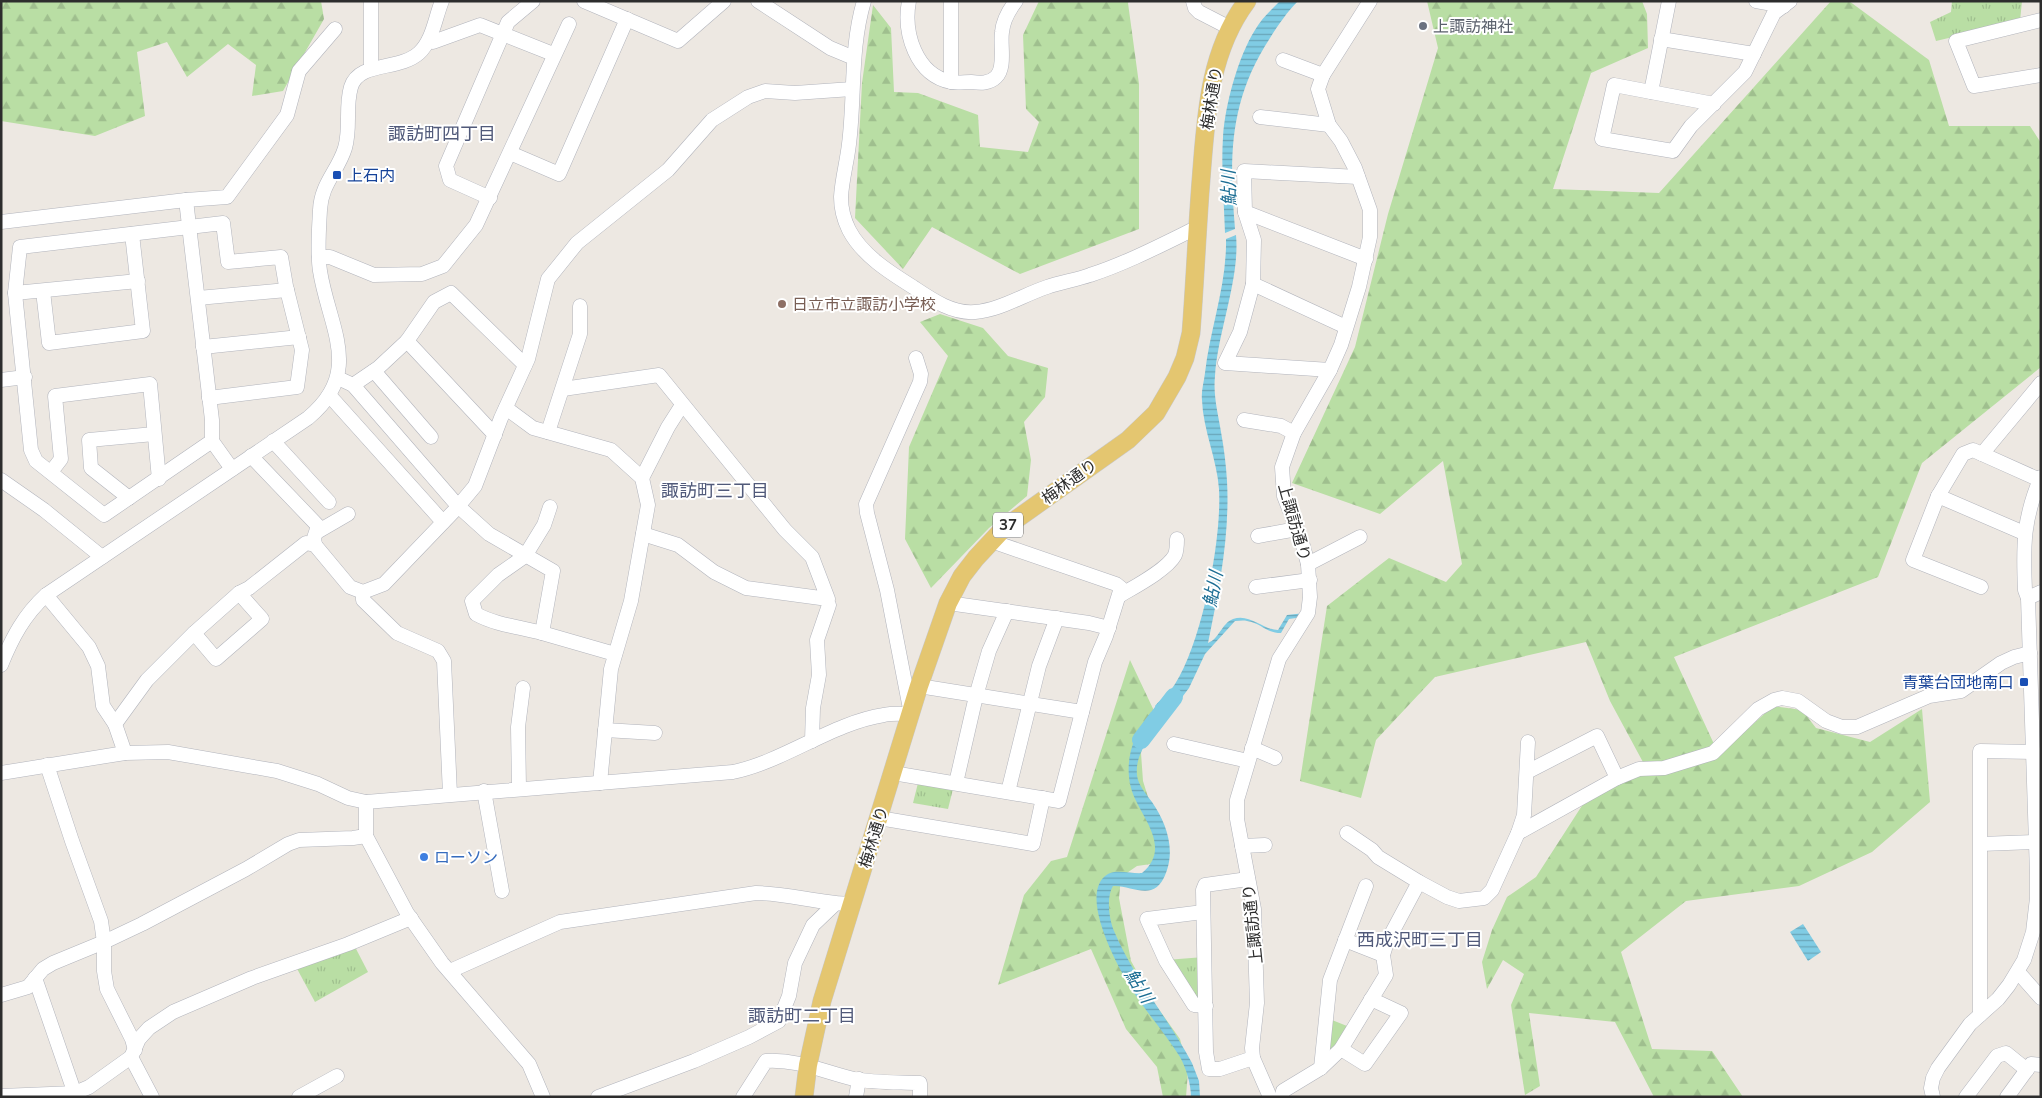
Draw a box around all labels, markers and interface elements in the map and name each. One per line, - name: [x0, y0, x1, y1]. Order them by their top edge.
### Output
- place label: 上諏訪神社: [1433, 16, 1513, 38]
- marker: 上諏訪神社: [1417, 20, 1429, 32]
- street label: 梅林通り: [1196, 65, 1228, 131]
- district label: 諏訪町四丁目: [388, 122, 496, 146]
- place label: 上石内: [347, 165, 395, 187]
- water label: 鮎川: [1216, 168, 1242, 206]
- marker: 上石内: [331, 169, 343, 181]
- place label: 日立市立諏訪小学校: [792, 294, 936, 316]
- marker: 日立市立諏訪小学校: [776, 298, 788, 310]
- street label: 梅林通り: [1037, 454, 1102, 510]
- district label: 諏訪町三丁目: [661, 479, 769, 503]
- street label: 上諏訪通り: [1272, 481, 1316, 564]
- road number: 37: [993, 512, 1023, 538]
- water label: 鮎川: [1198, 567, 1229, 609]
- place label: 青葉台団地南口: [1902, 672, 2014, 694]
- marker: 青葉台団地南口: [2018, 676, 2030, 688]
- street label: 梅林通り: [854, 803, 894, 871]
- place label: ローソン: [434, 847, 498, 869]
- marker: ローソン: [418, 851, 430, 863]
- street label: 上諏訪通り: [1238, 883, 1268, 965]
- district label: 西成沢町三丁目: [1357, 928, 1483, 952]
- water label: 鮎川: [1119, 964, 1160, 1009]
- district label: 諏訪町二丁目: [748, 1004, 856, 1028]

